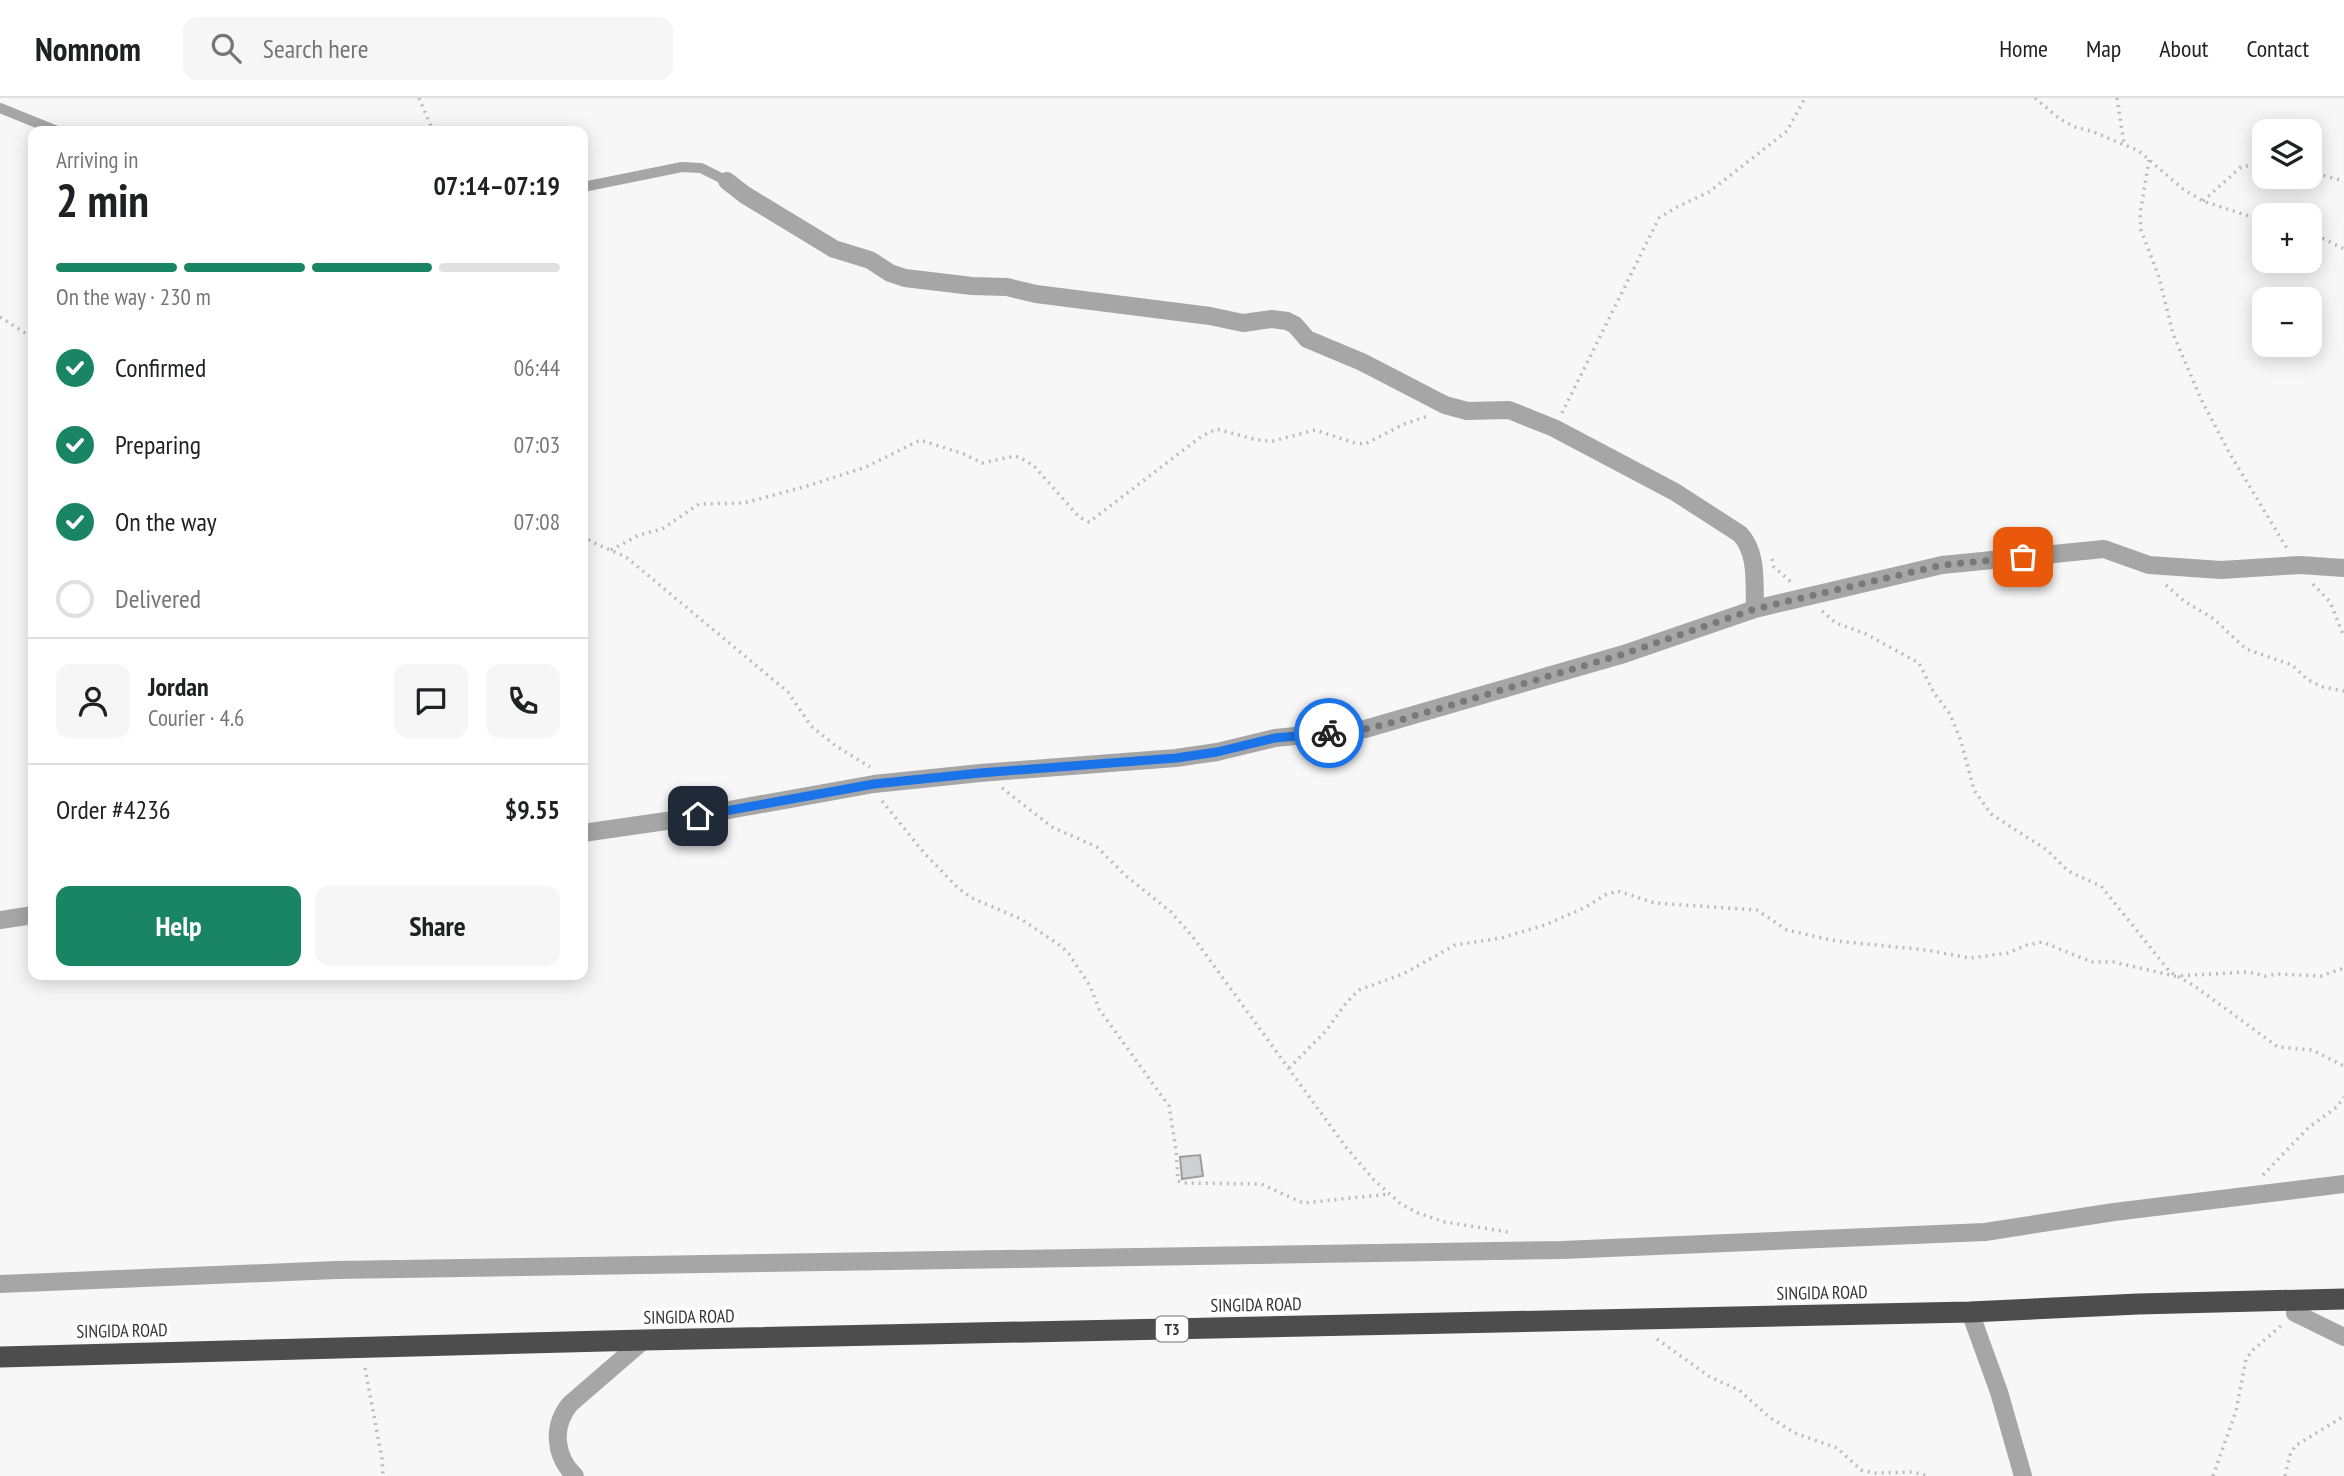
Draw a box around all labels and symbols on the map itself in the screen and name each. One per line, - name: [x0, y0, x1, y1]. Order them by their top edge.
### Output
- pin: [1993, 527, 2053, 587]
- courier: [1294, 698, 1364, 768]
- pin: [668, 786, 728, 846]
- street label: SINGIDA ROAD: [1776, 1280, 1868, 1305]
- street label: SINGIDA ROAD: [1210, 1292, 1302, 1317]
- street label: SINGIDA ROAD: [643, 1304, 735, 1329]
- road number: T3: [1156, 1316, 1188, 1342]
- street label: SINGIDA ROAD: [76, 1318, 168, 1343]

